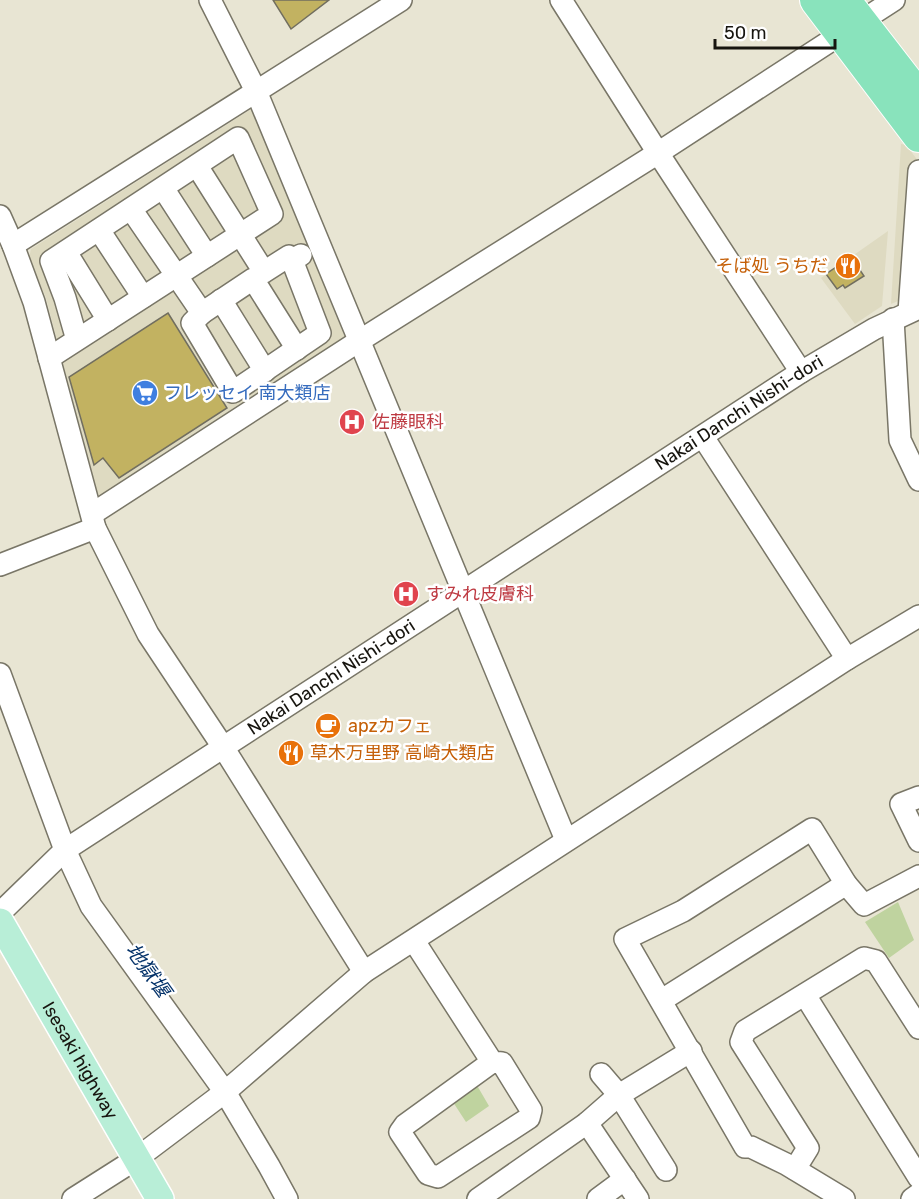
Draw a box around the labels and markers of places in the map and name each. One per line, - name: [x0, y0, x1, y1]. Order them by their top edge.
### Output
- restaurant icon: そば処 うちだ: [833, 251, 863, 281]
- place label: そば処 うちだ: [716, 255, 828, 277]
- supermarket icon: フレッセイ 南大類店: [130, 378, 160, 408]
- place label: フレッセイ 南大類店: [164, 382, 330, 404]
- hospital icon: 佐藤眼科: [337, 407, 367, 437]
- place label: 佐藤眼科: [372, 411, 444, 433]
- hospital icon: すみれ皮膚科: [391, 579, 421, 609]
- place label: すみれ皮膚科: [426, 583, 534, 605]
- cafe icon: apzカフェ: [313, 711, 343, 741]
- place label: apzカフェ: [348, 715, 432, 737]
- restaurant icon: 草木万里野 高崎大類店: [276, 738, 306, 768]
- place label: 草木万里野 高崎大類店: [310, 742, 494, 764]

